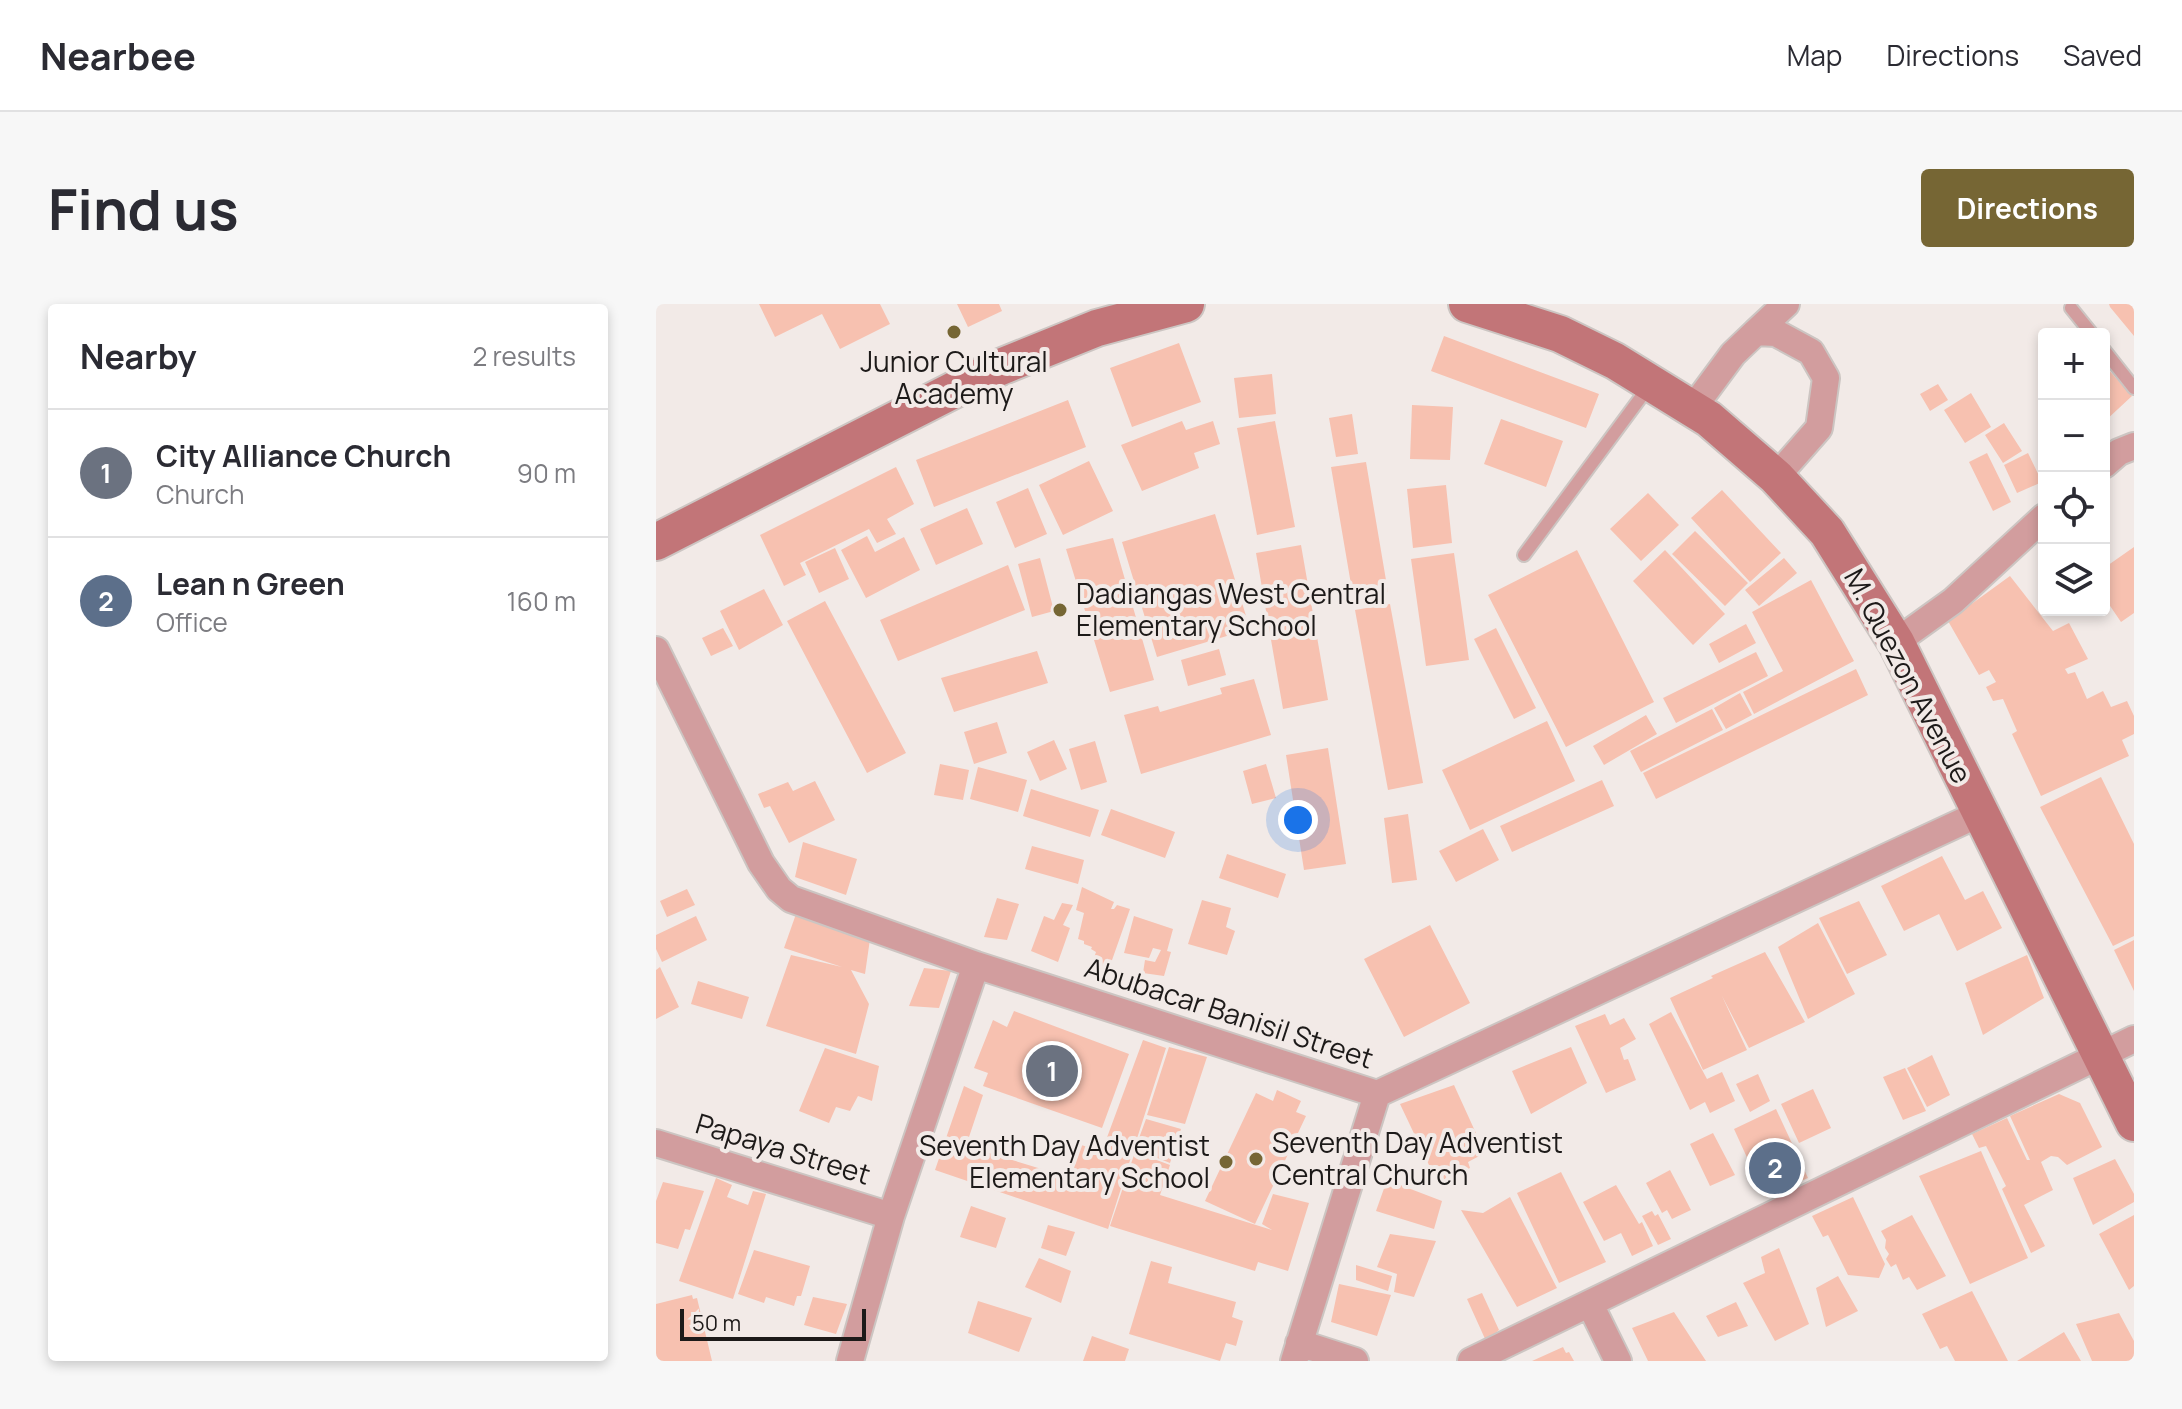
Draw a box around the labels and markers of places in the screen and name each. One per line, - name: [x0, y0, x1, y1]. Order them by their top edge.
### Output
- marker: Junior Cultural Academy: [945, 323, 963, 341]
- place label: Junior Cultural Academy: [860, 342, 1048, 412]
- place label: Dadiangas West Central Elementary School: [1076, 574, 1386, 644]
- marker: Dadiangas West Central Elementary School: [1051, 601, 1069, 619]
- pin: 1: [1026, 1041, 1078, 1101]
- place label: Seventh Day Adventist Central Church: [1272, 1123, 1563, 1193]
- place label: Seventh Day Adventist Elementary School: [919, 1126, 1210, 1196]
- pin: 2: [1749, 1138, 1801, 1198]
- marker: Seventh Day Adventist Central Church: [1247, 1150, 1265, 1168]
- marker: Seventh Day Adventist Elementary School: [1217, 1153, 1235, 1171]

